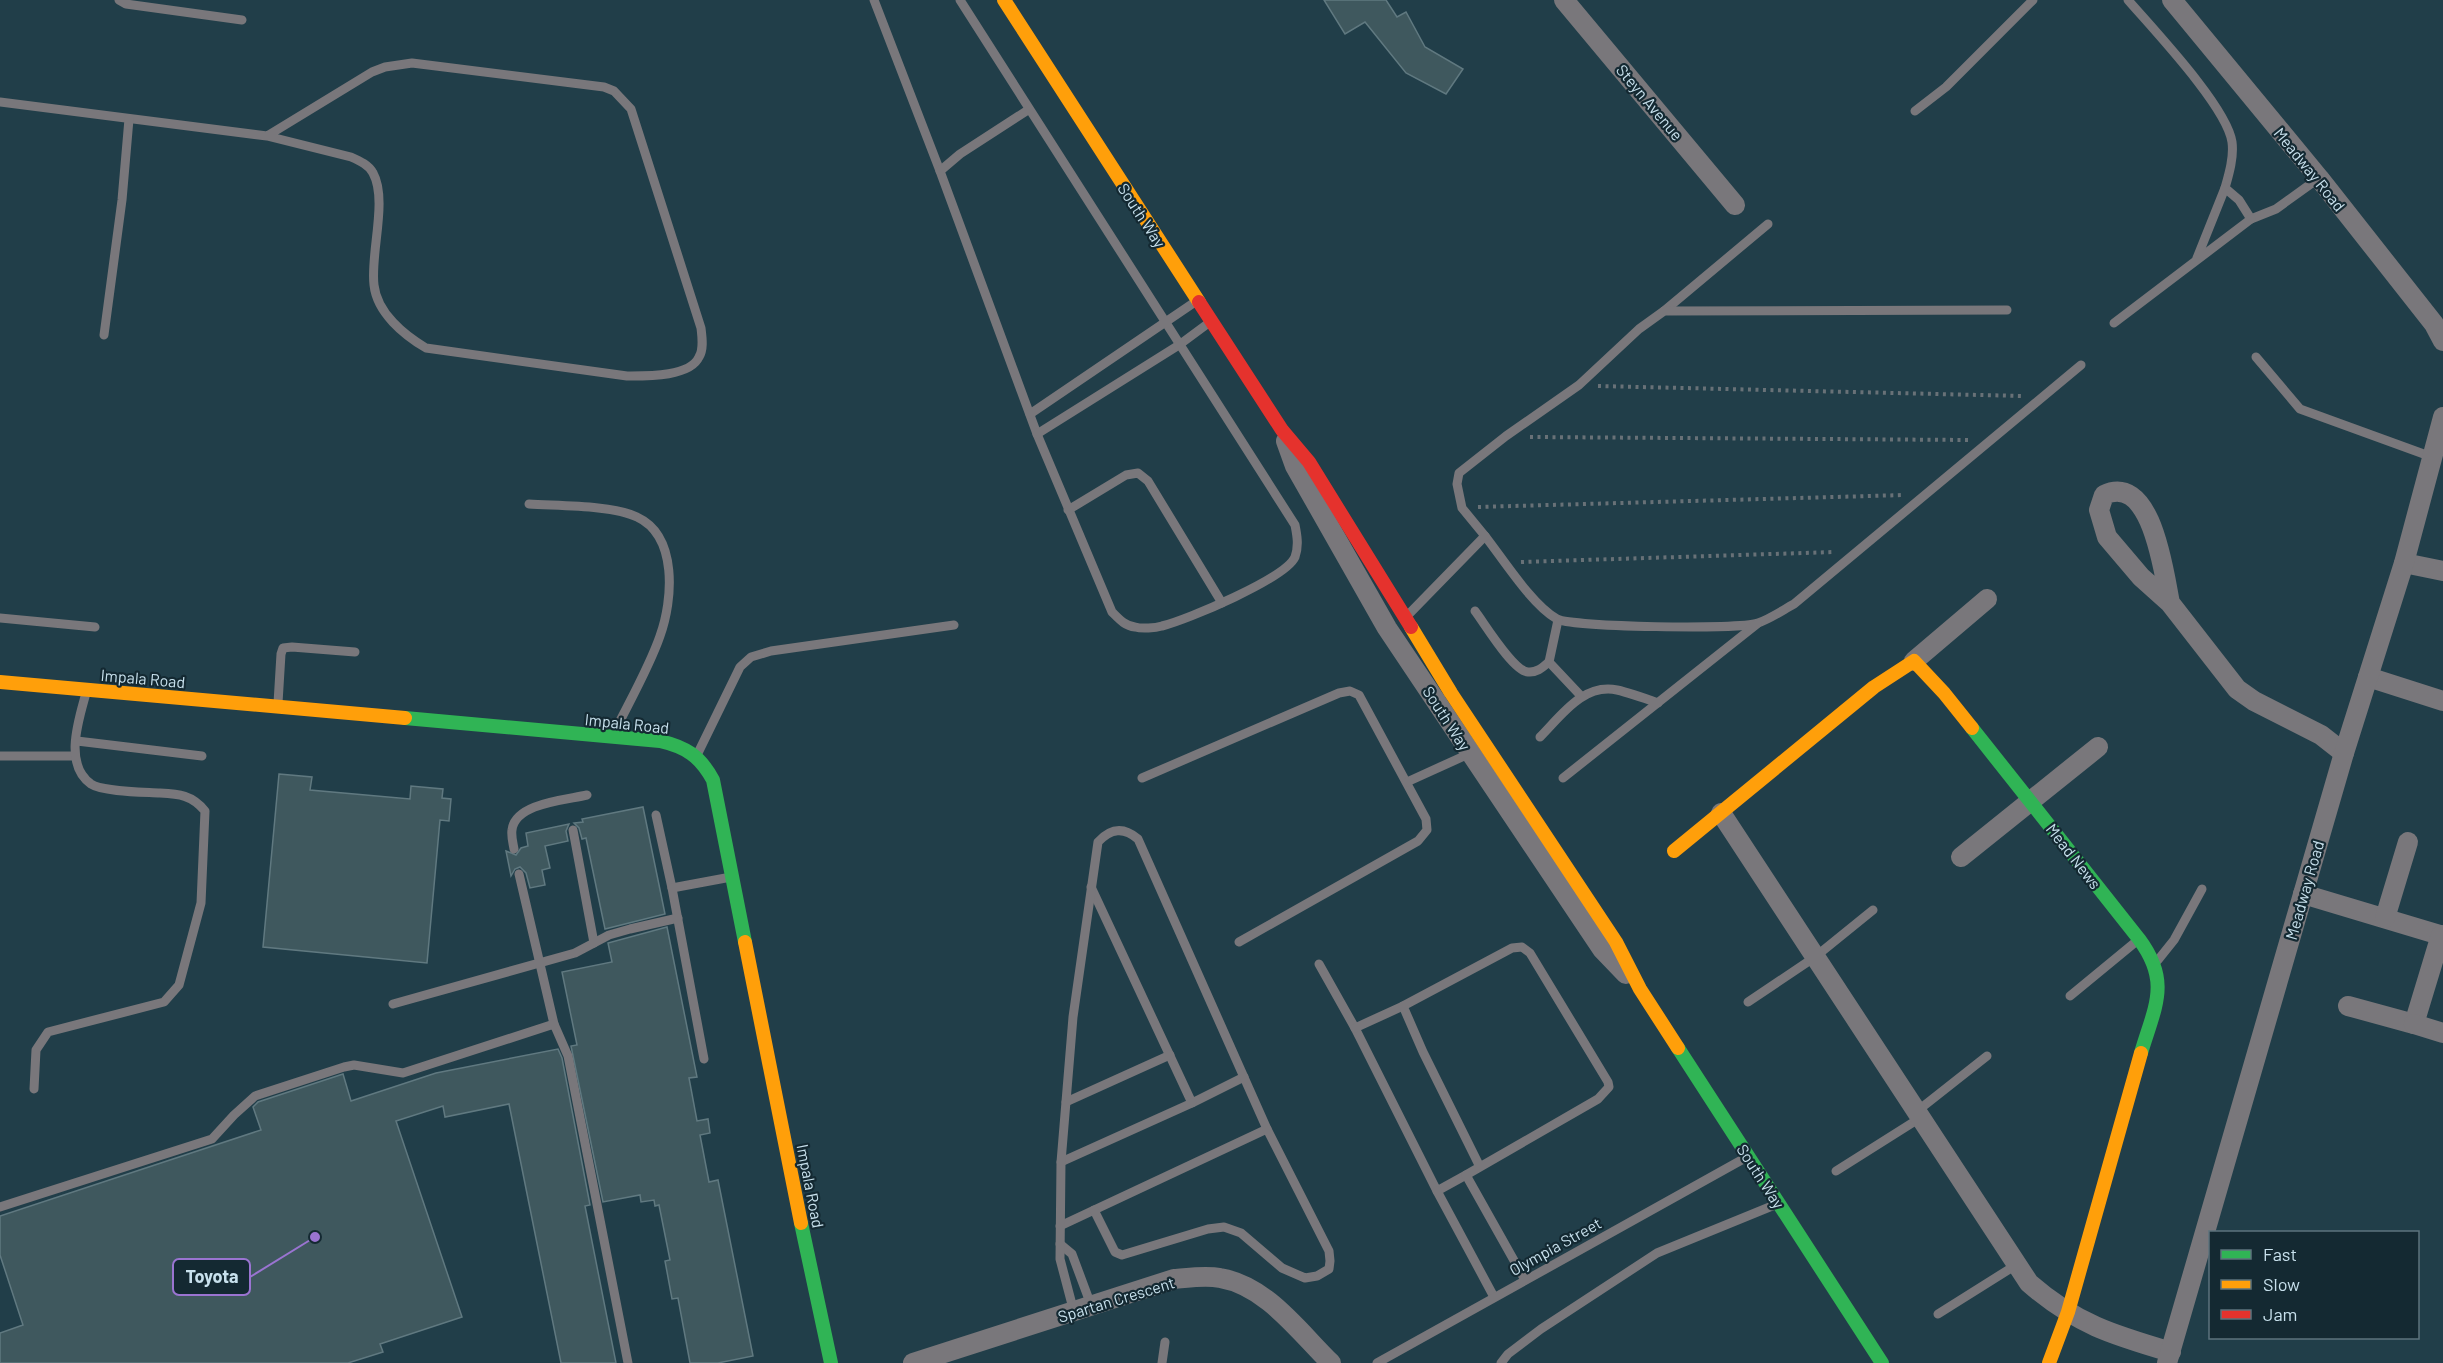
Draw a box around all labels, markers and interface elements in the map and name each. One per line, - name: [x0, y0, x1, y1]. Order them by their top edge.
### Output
- street label: Steyn Avenue: [1613, 60, 1687, 144]
- street label: Meadway Road: [2270, 123, 2350, 215]
- street label: South Way: [1114, 179, 1170, 251]
- street label: Impala Road: [100, 665, 186, 691]
- street label: South Way: [1419, 682, 1475, 754]
- street label: Impala Road: [584, 709, 670, 737]
- street label: Mead News: [2043, 819, 2105, 893]
- street label: Meadway Road: [2281, 838, 2327, 942]
- street label: South Way: [1733, 1140, 1789, 1212]
- street label: Impala Road: [794, 1143, 828, 1229]
- street label: Olympia Street: [1506, 1213, 1604, 1279]
- legend: [2209, 1231, 2419, 1339]
- text: Fast: [2263, 1243, 2297, 1265]
- callout: Toyota: [173, 1259, 250, 1295]
- text: Toyota: [185, 1265, 239, 1287]
- street label: Spartan Crescent: [1055, 1272, 1177, 1326]
- text: Slow: [2263, 1273, 2300, 1295]
- text: Jam: [2263, 1303, 2297, 1325]

